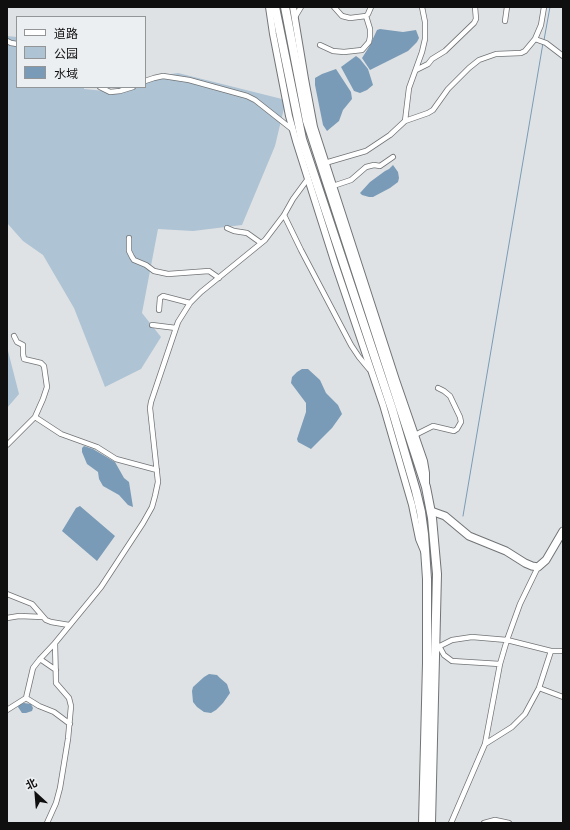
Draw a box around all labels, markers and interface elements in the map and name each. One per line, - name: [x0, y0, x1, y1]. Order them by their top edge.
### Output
- legend: [16, 16, 146, 88]
- text: 道路: [54, 24, 78, 41]
- text: 公园: [54, 44, 78, 61]
- text: 水域: [54, 64, 78, 81]
- north arrow: [16, 774, 56, 814]
- text: 北: [22, 774, 39, 793]

